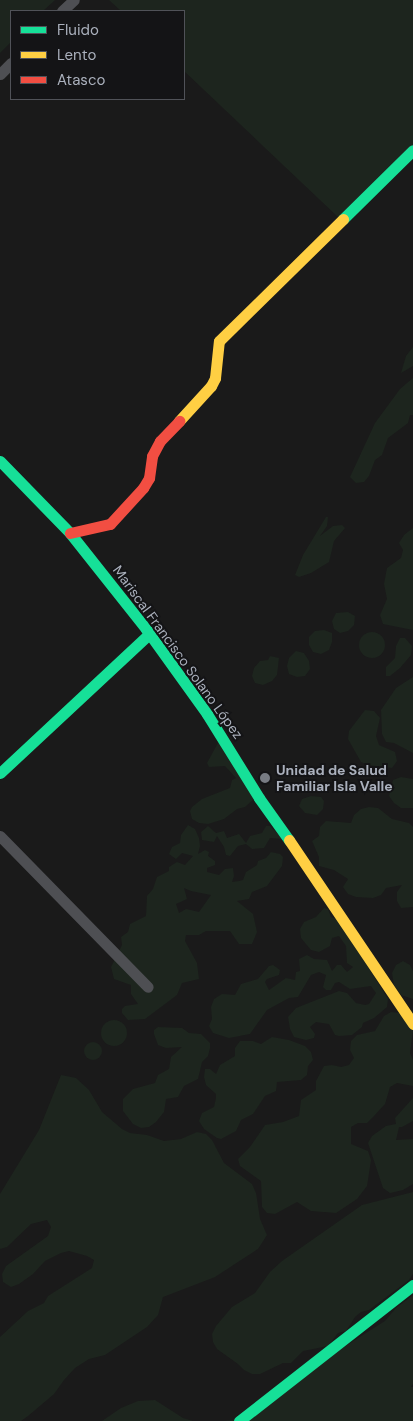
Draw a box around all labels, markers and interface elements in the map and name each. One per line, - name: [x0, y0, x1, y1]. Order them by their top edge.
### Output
- legend: [10, 10, 185, 100]
- text: Fluido: [57, 20, 99, 40]
- text: Lento: [57, 45, 96, 65]
- text: Atasco: [57, 70, 105, 90]
- street label: Mariscal Francisco Solano López: [110, 562, 246, 742]
- place label: Unidad de Salud Familiar Isla Valle: [276, 762, 393, 794]
- marker: Unidad de Salud Familiar Isla Valle: [258, 771, 272, 785]

